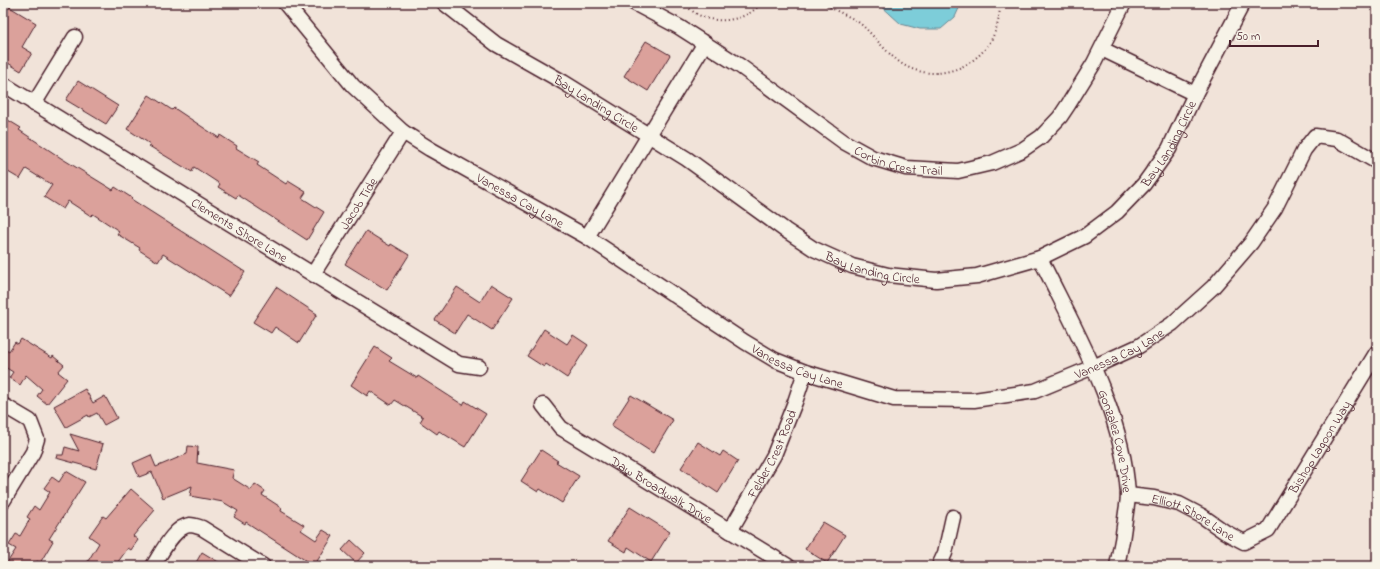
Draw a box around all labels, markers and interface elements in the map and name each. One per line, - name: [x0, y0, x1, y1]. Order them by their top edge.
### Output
- scale bar: [1230, 22, 1318, 48]
- text: 50 m: [1236, 28, 1260, 46]
- street label: Bay Landing Circle: [549, 70, 642, 138]
- street label: Bay Landing Circle: [1136, 98, 1202, 192]
- street label: Corbin Crest Trail: [850, 141, 943, 181]
- street label: Vanessa Cay Lane: [472, 168, 567, 233]
- street label: Jacob Tide: [336, 174, 383, 234]
- street label: Clements Shore Lane: [187, 194, 291, 268]
- street label: Bay Landing Circle: [821, 247, 921, 289]
- street label: Vanessa Cay Lane: [1071, 324, 1168, 385]
- street label: Vanessa Cay Lane: [746, 339, 845, 394]
- street label: Gonzalez Cove Drive: [1093, 387, 1136, 493]
- street label: Bishop Lagoon Way: [1284, 397, 1357, 498]
- street label: Felder Crest Road: [743, 406, 802, 503]
- street label: Daw Broadwalk Drive: [605, 452, 716, 529]
- street label: Elliott Shore Lane: [1149, 490, 1238, 547]

